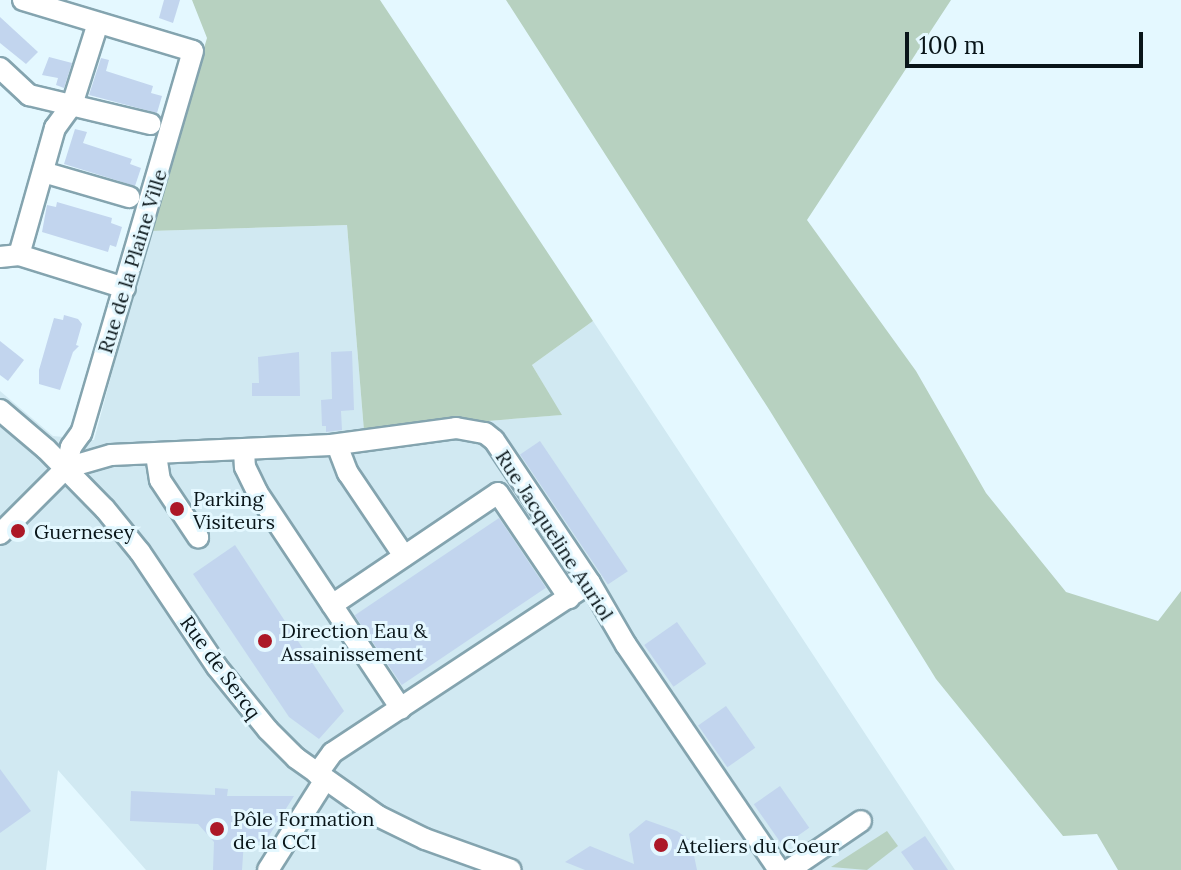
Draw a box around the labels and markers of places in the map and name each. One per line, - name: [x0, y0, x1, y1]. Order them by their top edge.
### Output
- place label: Parking Visiteurs: [193, 486, 275, 533]
- marker: Parking Visiteurs: [168, 500, 186, 518]
- place label: Guernesey: [34, 519, 134, 543]
- marker: Guernesey: [9, 522, 27, 540]
- place label: Direction Eau & Assainissement: [281, 618, 428, 665]
- marker: Direction Eau & Assainissement: [256, 632, 274, 650]
- place label: Pôle Formation de la CCI: [233, 806, 374, 853]
- marker: Pôle Formation de la CCI: [208, 820, 226, 838]
- place label: Ateliers du Coeur: [677, 833, 839, 857]
- marker: Ateliers du Coeur: [652, 836, 670, 854]

